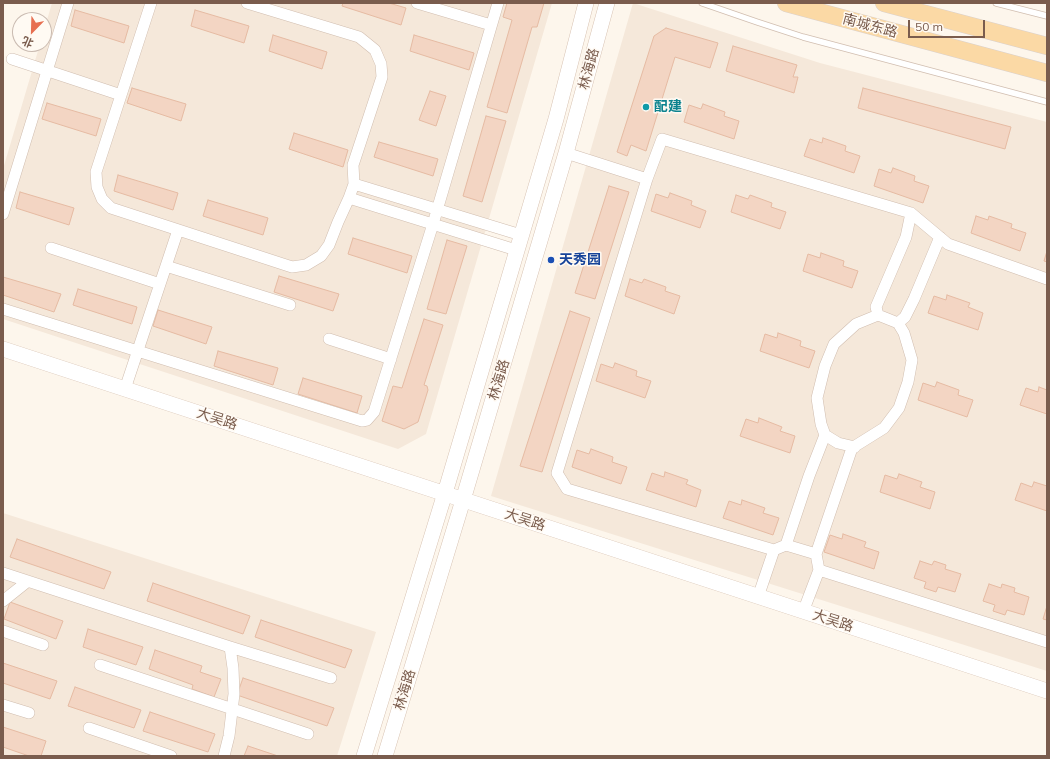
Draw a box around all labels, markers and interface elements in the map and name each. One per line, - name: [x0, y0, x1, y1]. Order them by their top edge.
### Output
- street label: 南城东路: [841, 11, 899, 41]
- north arrow: [12, 12, 52, 52]
- scale bar: [910, 12, 987, 38]
- text: 50 m: [915, 19, 943, 34]
- text: 北: [20, 34, 35, 51]
- street label: 林海路: [575, 47, 603, 91]
- place label: 配建: [654, 99, 682, 115]
- marker: 配建: [641, 102, 651, 112]
- place label: 天秀园: [559, 252, 601, 268]
- marker: 天秀园: [546, 255, 556, 265]
- street label: 林海路: [485, 357, 513, 403]
- street label: 大吴路: [194, 405, 240, 433]
- street label: 大吴路: [502, 506, 548, 534]
- street label: 大吴路: [810, 607, 856, 635]
- street label: 林海路: [391, 667, 419, 713]

